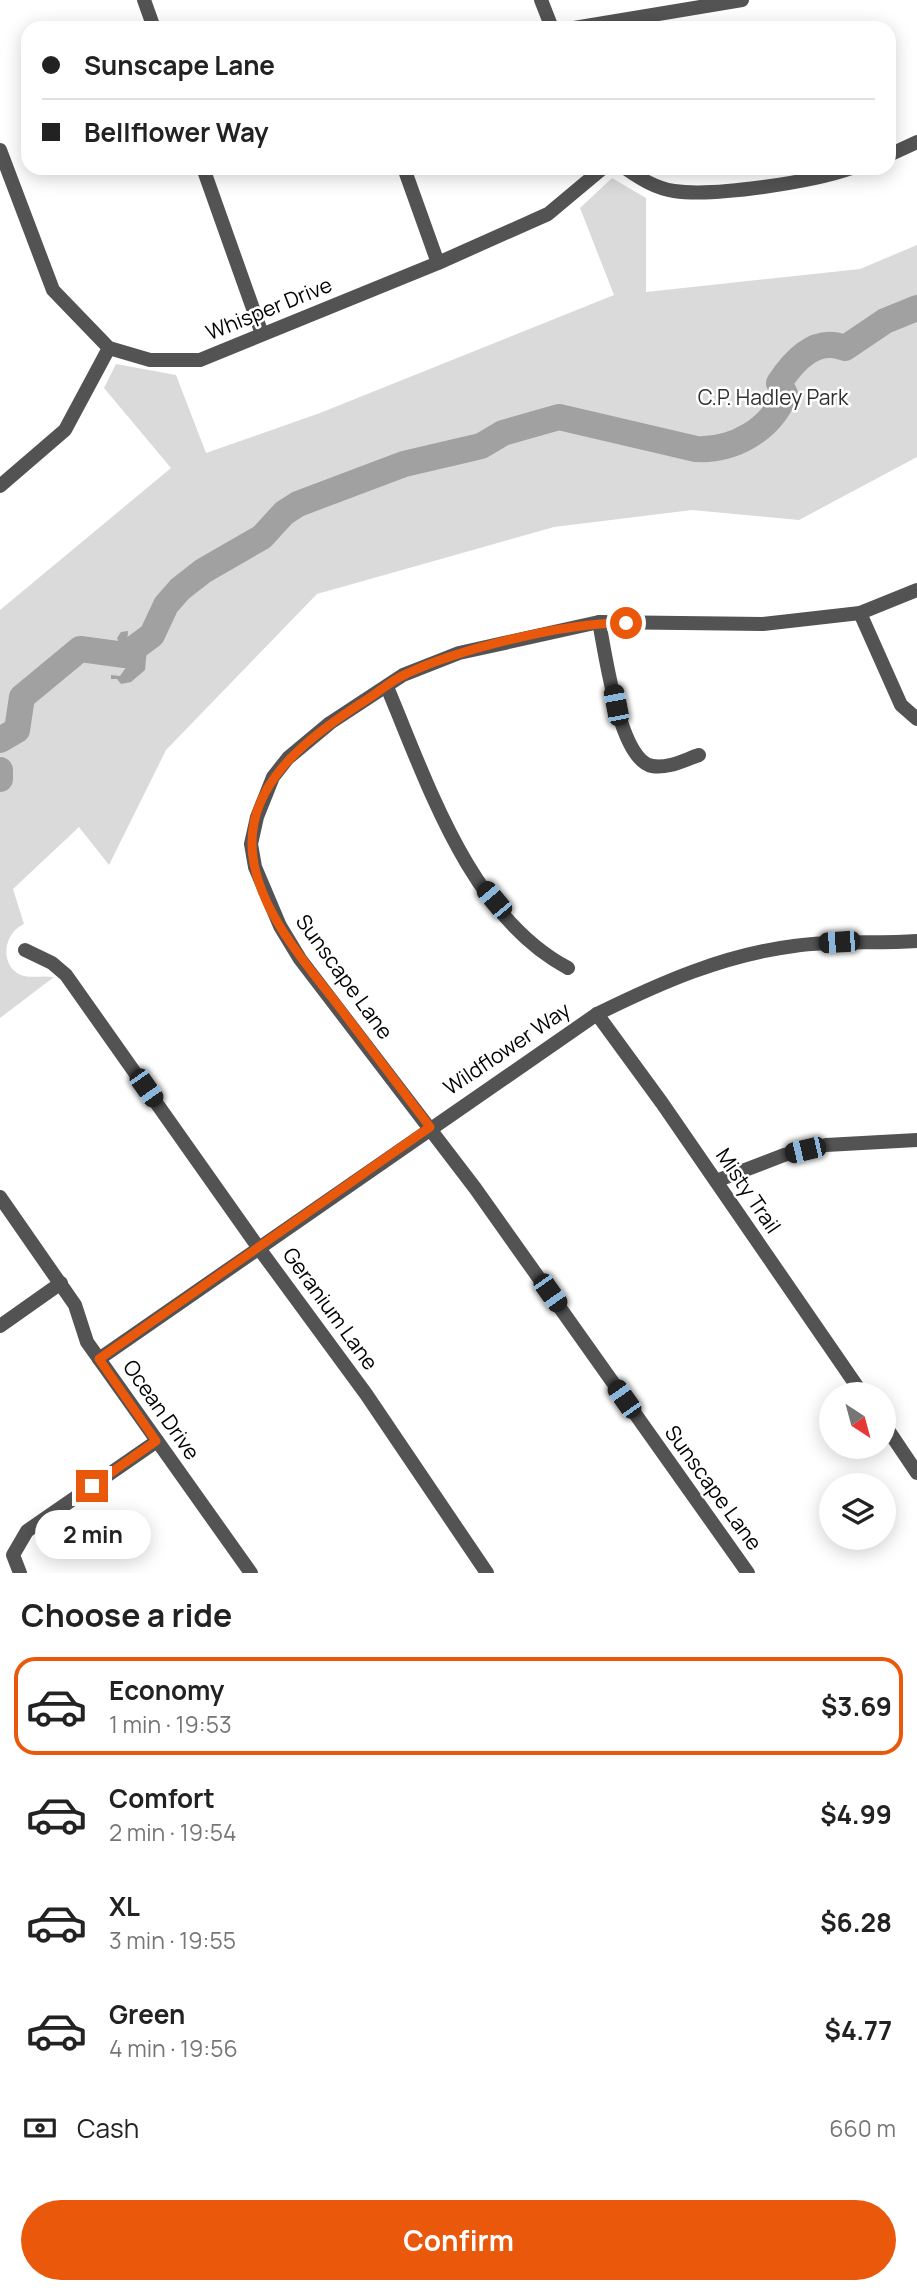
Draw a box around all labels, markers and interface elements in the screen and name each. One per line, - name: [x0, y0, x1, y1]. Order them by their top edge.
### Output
- text: Sunscape Lane: [84, 47, 275, 83]
- text: Bellflower Way: [84, 114, 269, 150]
- street label: Whisper Drive: [201, 270, 336, 346]
- park label: C.P. Hadley Park: [698, 383, 849, 411]
- route start: [610, 607, 642, 639]
- car: [602, 682, 631, 728]
- car: [473, 877, 516, 923]
- street label: Sunscape Lane: [290, 908, 400, 1045]
- car: [818, 930, 861, 954]
- street label: Wildflower Way: [438, 995, 575, 1101]
- car: [126, 1065, 167, 1111]
- car: [783, 1135, 828, 1165]
- street label: Misty Trail: [710, 1142, 788, 1239]
- street label: Geranium Lane: [277, 1242, 385, 1375]
- car: [530, 1270, 571, 1316]
- street label: Ocean Drive: [117, 1354, 207, 1465]
- car: [604, 1376, 645, 1422]
- north arrow: [819, 1382, 896, 1460]
- map controls: [819, 1382, 896, 1550]
- street label: Sunscape Lane: [659, 1419, 769, 1556]
- route end: [76, 1470, 108, 1502]
- button: layers: [819, 1473, 896, 1550]
- callout: 2 min: [34, 1510, 150, 1560]
- text: 2 min: [63, 1518, 123, 1550]
- text: Choose a ride: [21, 1593, 232, 1637]
- text: Economy: [109, 1672, 224, 1708]
- icon: car: [25, 1675, 88, 1738]
- text: $3.69: [821, 1688, 892, 1724]
- text: 1 min · 19:53: [109, 1708, 232, 1740]
- text: Comfort: [109, 1780, 215, 1816]
- icon: car: [25, 1783, 88, 1846]
- text: $4.99: [820, 1796, 892, 1832]
- text: 2 min · 19:54: [109, 1816, 237, 1848]
- text: XL: [109, 1888, 140, 1924]
- icon: car: [25, 1891, 88, 1954]
- text: $6.28: [820, 1904, 892, 1940]
- text: 3 min · 19:55: [109, 1924, 236, 1956]
- text: Green: [109, 1996, 185, 2032]
- icon: car: [25, 1999, 88, 2062]
- text: $4.77: [825, 2012, 892, 2048]
- text: 4 min · 19:56: [109, 2032, 238, 2064]
- icon: cash: [21, 2109, 59, 2147]
- text: Cash: [77, 2110, 139, 2146]
- text: 660 m: [829, 2112, 896, 2144]
- button: Confirm: [21, 2200, 896, 2280]

